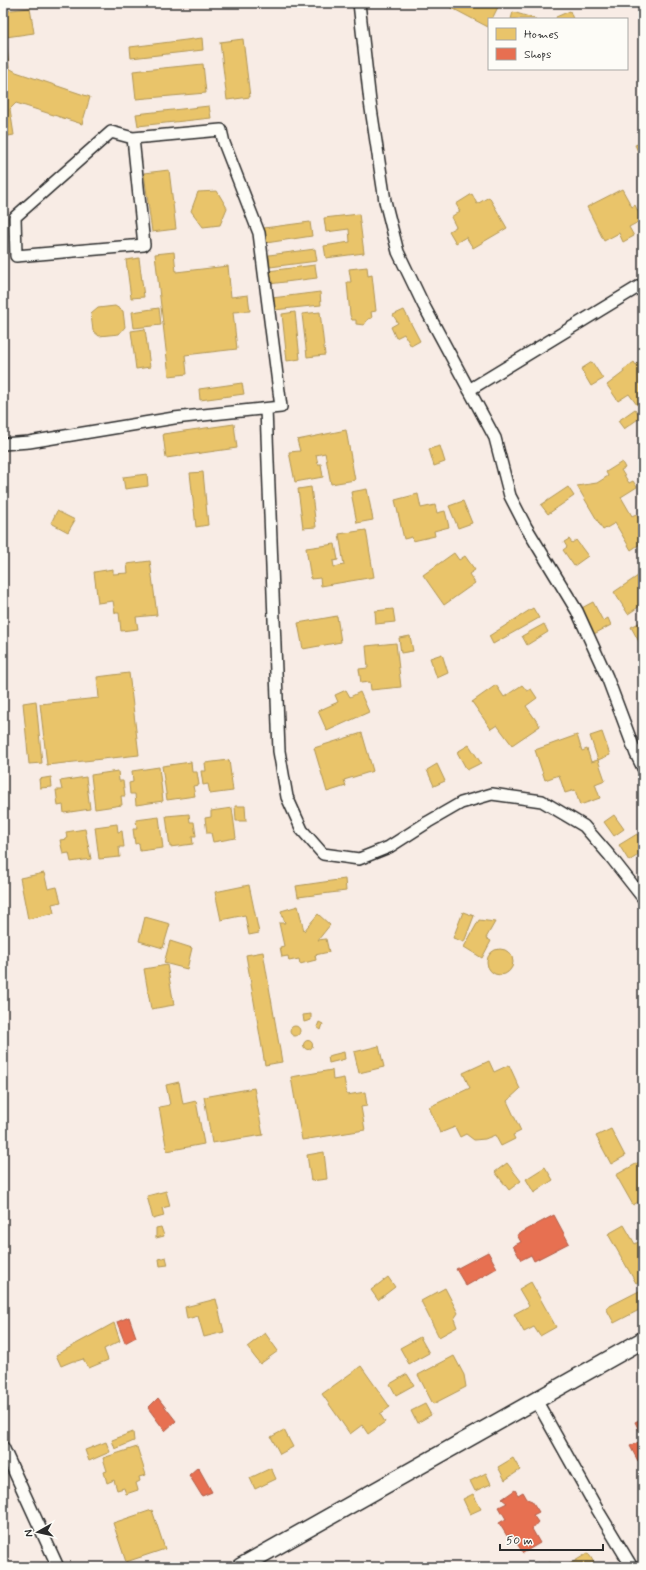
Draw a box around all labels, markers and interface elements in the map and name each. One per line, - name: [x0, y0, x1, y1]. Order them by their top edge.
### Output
- legend: [488, 18, 628, 70]
- text: Homes: [524, 27, 559, 43]
- text: Shops: [524, 47, 551, 63]
- north arrow: [18, 1512, 58, 1552]
- scale bar: [500, 1526, 603, 1552]
- text: N: [22, 1529, 37, 1538]
- text: 50 m: [506, 1533, 533, 1549]

